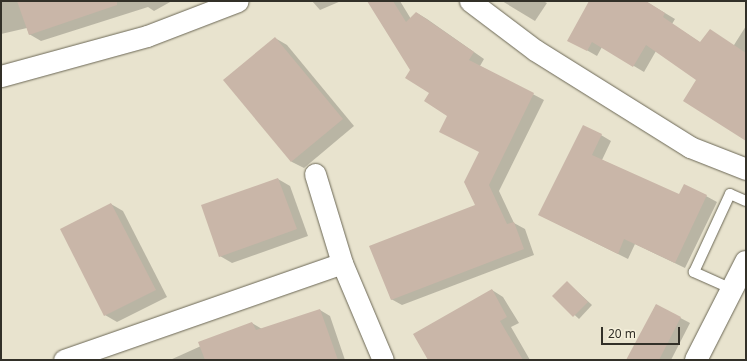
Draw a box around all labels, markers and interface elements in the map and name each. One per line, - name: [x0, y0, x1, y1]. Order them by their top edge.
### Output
- scale bar: [603, 319, 682, 345]
- text: 20 m: [608, 325, 636, 342]

